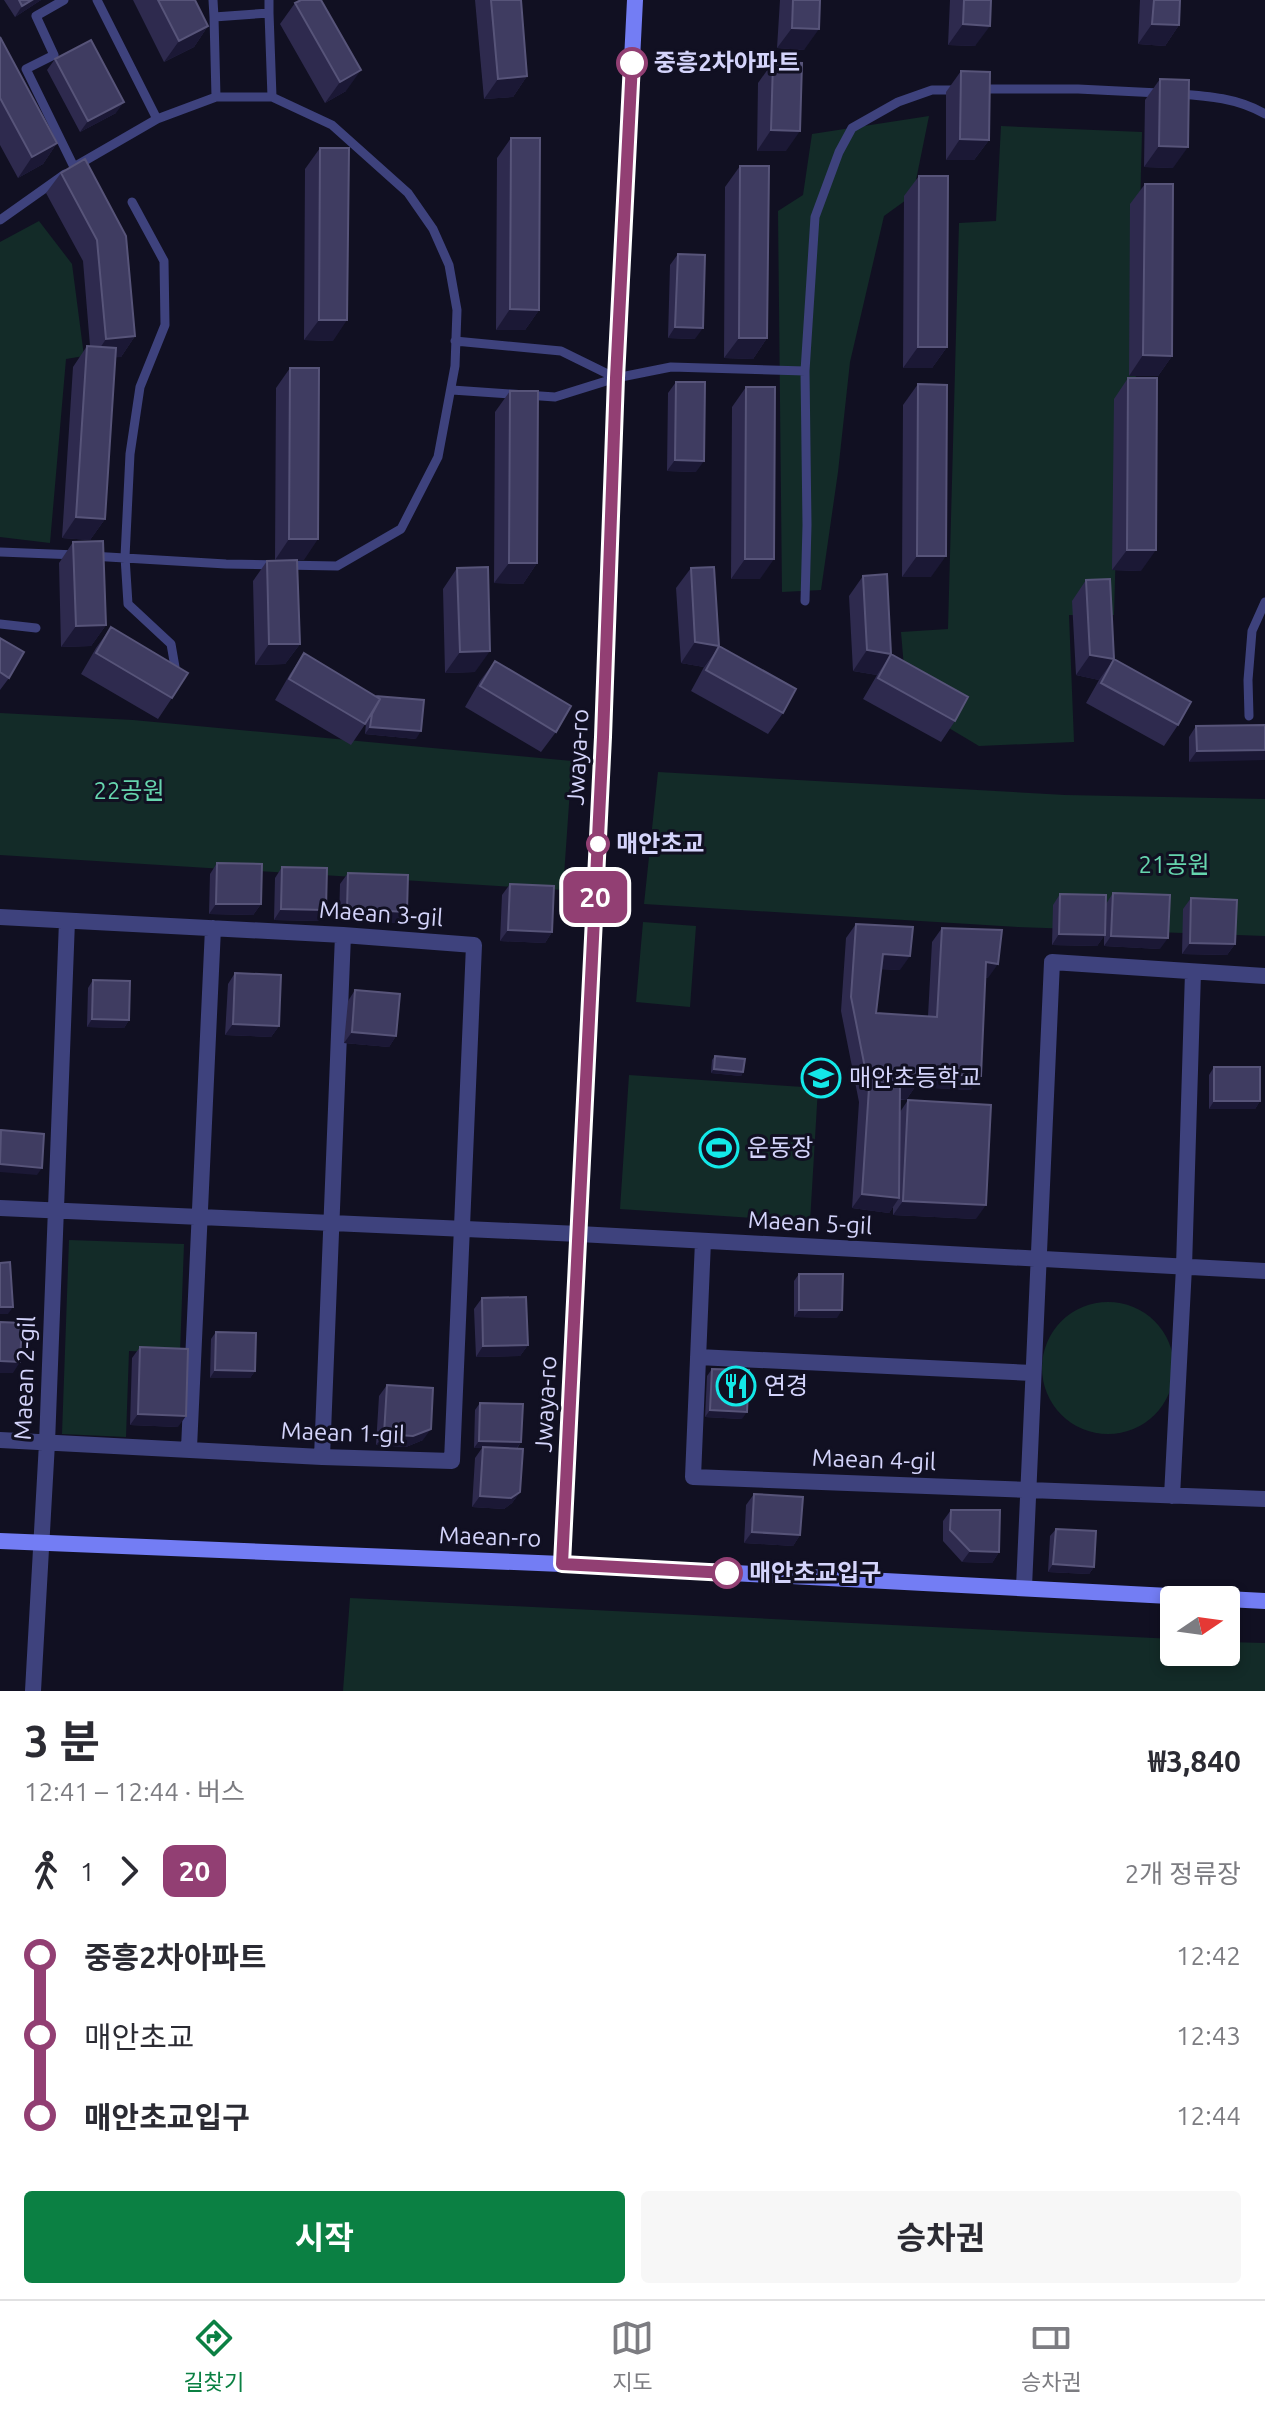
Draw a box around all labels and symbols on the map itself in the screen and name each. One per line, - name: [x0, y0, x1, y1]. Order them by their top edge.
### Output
- marker: 중흥2차아파트: [617, 48, 647, 78]
- place label: 중흥2차아파트: [654, 49, 800, 76]
- street label: Jwaya-ro: [561, 708, 594, 806]
- park label: 22공원: [93, 777, 165, 804]
- place label: 매안초교: [616, 830, 704, 857]
- marker: 매안초교: [587, 833, 609, 855]
- park label: 21공원: [1138, 851, 1210, 878]
- line badge: 20: [559, 871, 631, 923]
- street label: Maean 3-gil: [318, 896, 444, 931]
- school or university icon: 매안초등학교: [800, 1057, 842, 1099]
- place label: 매안초등학교: [849, 1064, 981, 1091]
- sports icon: 운동장: [698, 1127, 740, 1169]
- place label: 운동장: [747, 1134, 813, 1161]
- street label: Maean 5-gil: [747, 1206, 873, 1239]
- street label: Maean 2-gil: [9, 1315, 40, 1441]
- street label: Jwaya-ro: [529, 1355, 562, 1453]
- restaurant icon: 연경: [715, 1365, 757, 1407]
- place label: 연경: [764, 1372, 808, 1399]
- street label: Maean 1-gil: [280, 1417, 406, 1448]
- street label: Maean 4-gil: [811, 1444, 937, 1475]
- street label: Maean-ro: [438, 1521, 542, 1552]
- marker: 매안초교입구: [712, 1558, 742, 1588]
- place label: 매안초교입구: [749, 1559, 881, 1586]
- north arrow: [1160, 1586, 1240, 1666]

